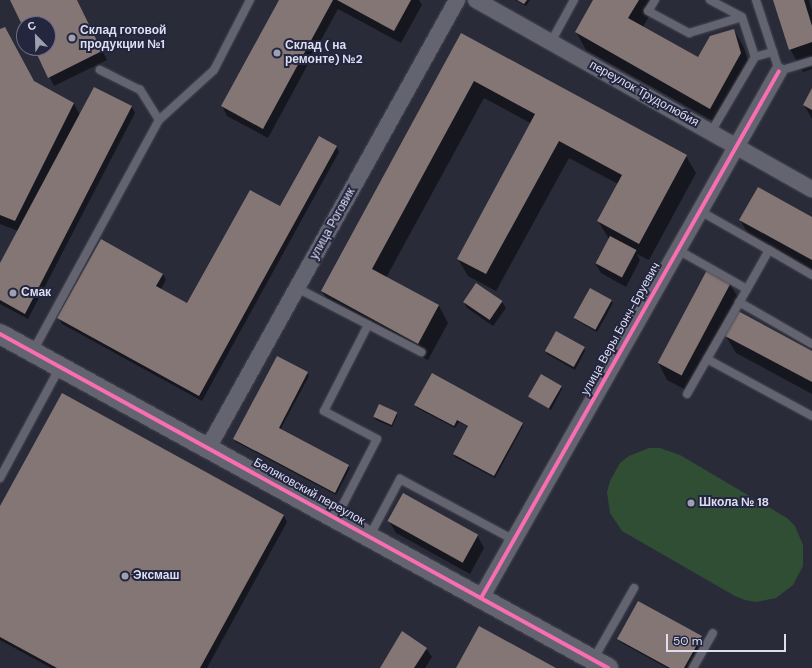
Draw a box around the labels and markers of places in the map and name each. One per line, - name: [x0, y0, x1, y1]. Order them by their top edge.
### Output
- place label: Склад готовой продукции №1: [80, 24, 166, 52]
- marker: Склад готовой продукции №1: [67, 33, 77, 43]
- place label: Склад ( на ремонте) №2: [285, 39, 363, 67]
- marker: Склад ( на ремонте) №2: [272, 48, 282, 58]
- place label: Смак: [21, 286, 51, 300]
- marker: Смак: [8, 288, 18, 298]
- place label: Школа № 18: [699, 496, 769, 510]
- marker: Школа № 18: [686, 498, 696, 508]
- place label: Эксмаш: [133, 569, 179, 583]
- marker: Эксмаш: [120, 571, 130, 581]

